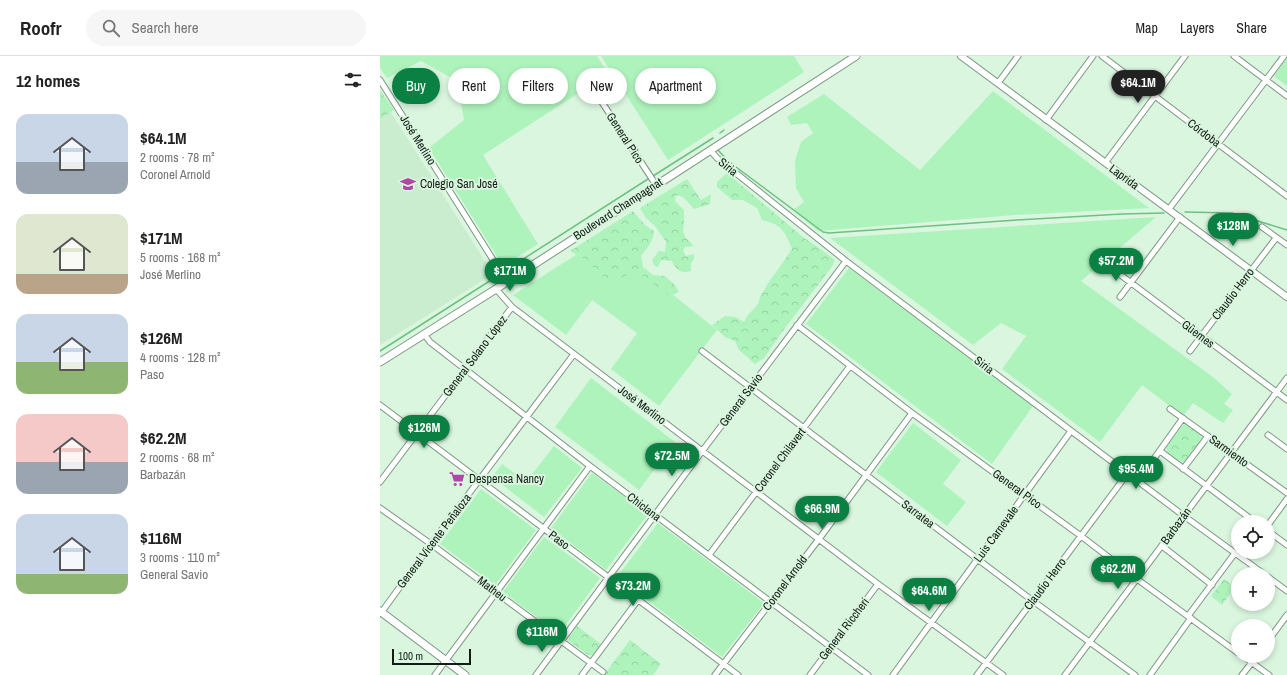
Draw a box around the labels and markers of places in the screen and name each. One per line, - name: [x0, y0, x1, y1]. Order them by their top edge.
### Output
- pin: $64.1M: [1105, 70, 1171, 104]
- school or university icon: Colegio San José: [399, 175, 417, 193]
- place label: Colegio San José: [420, 176, 498, 192]
- pin: $128M: [1205, 213, 1261, 247]
- pin: $57.2M: [1083, 248, 1149, 282]
- pin: $171M: [482, 258, 538, 292]
- pin: $126M: [396, 415, 452, 449]
- pin: $72.5M: [639, 443, 705, 477]
- pin: $95.4M: [1103, 456, 1169, 490]
- supermarket icon: Despensa Nancy: [448, 470, 466, 488]
- place label: Despensa Nancy: [469, 471, 544, 487]
- pin: $66.9M: [789, 496, 855, 530]
- pin: $62.2M: [1085, 556, 1151, 590]
- pin: $73.2M: [600, 573, 666, 607]
- pin: $64.6M: [896, 578, 962, 612]
- pin: $116M: [514, 619, 570, 653]

